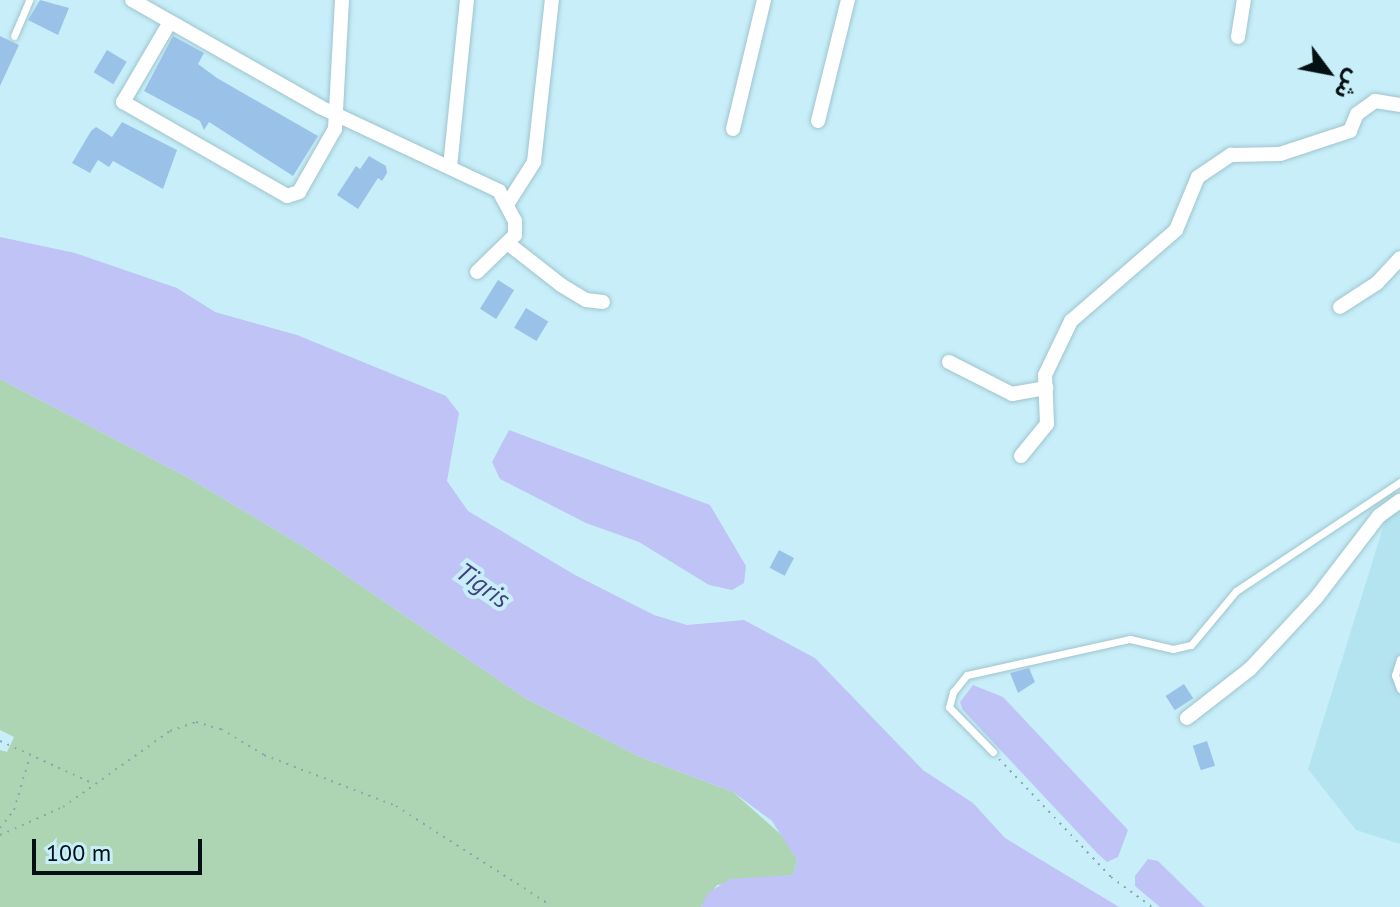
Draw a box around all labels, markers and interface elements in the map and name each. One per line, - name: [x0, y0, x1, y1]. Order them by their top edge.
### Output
- north arrow: [1288, 32, 1368, 112]
- text: ش: [1328, 65, 1368, 105]
- water label: Tigris: [450, 555, 516, 615]
- scale bar: [36, 823, 206, 873]
- text: 100 m: [46, 837, 111, 868]

